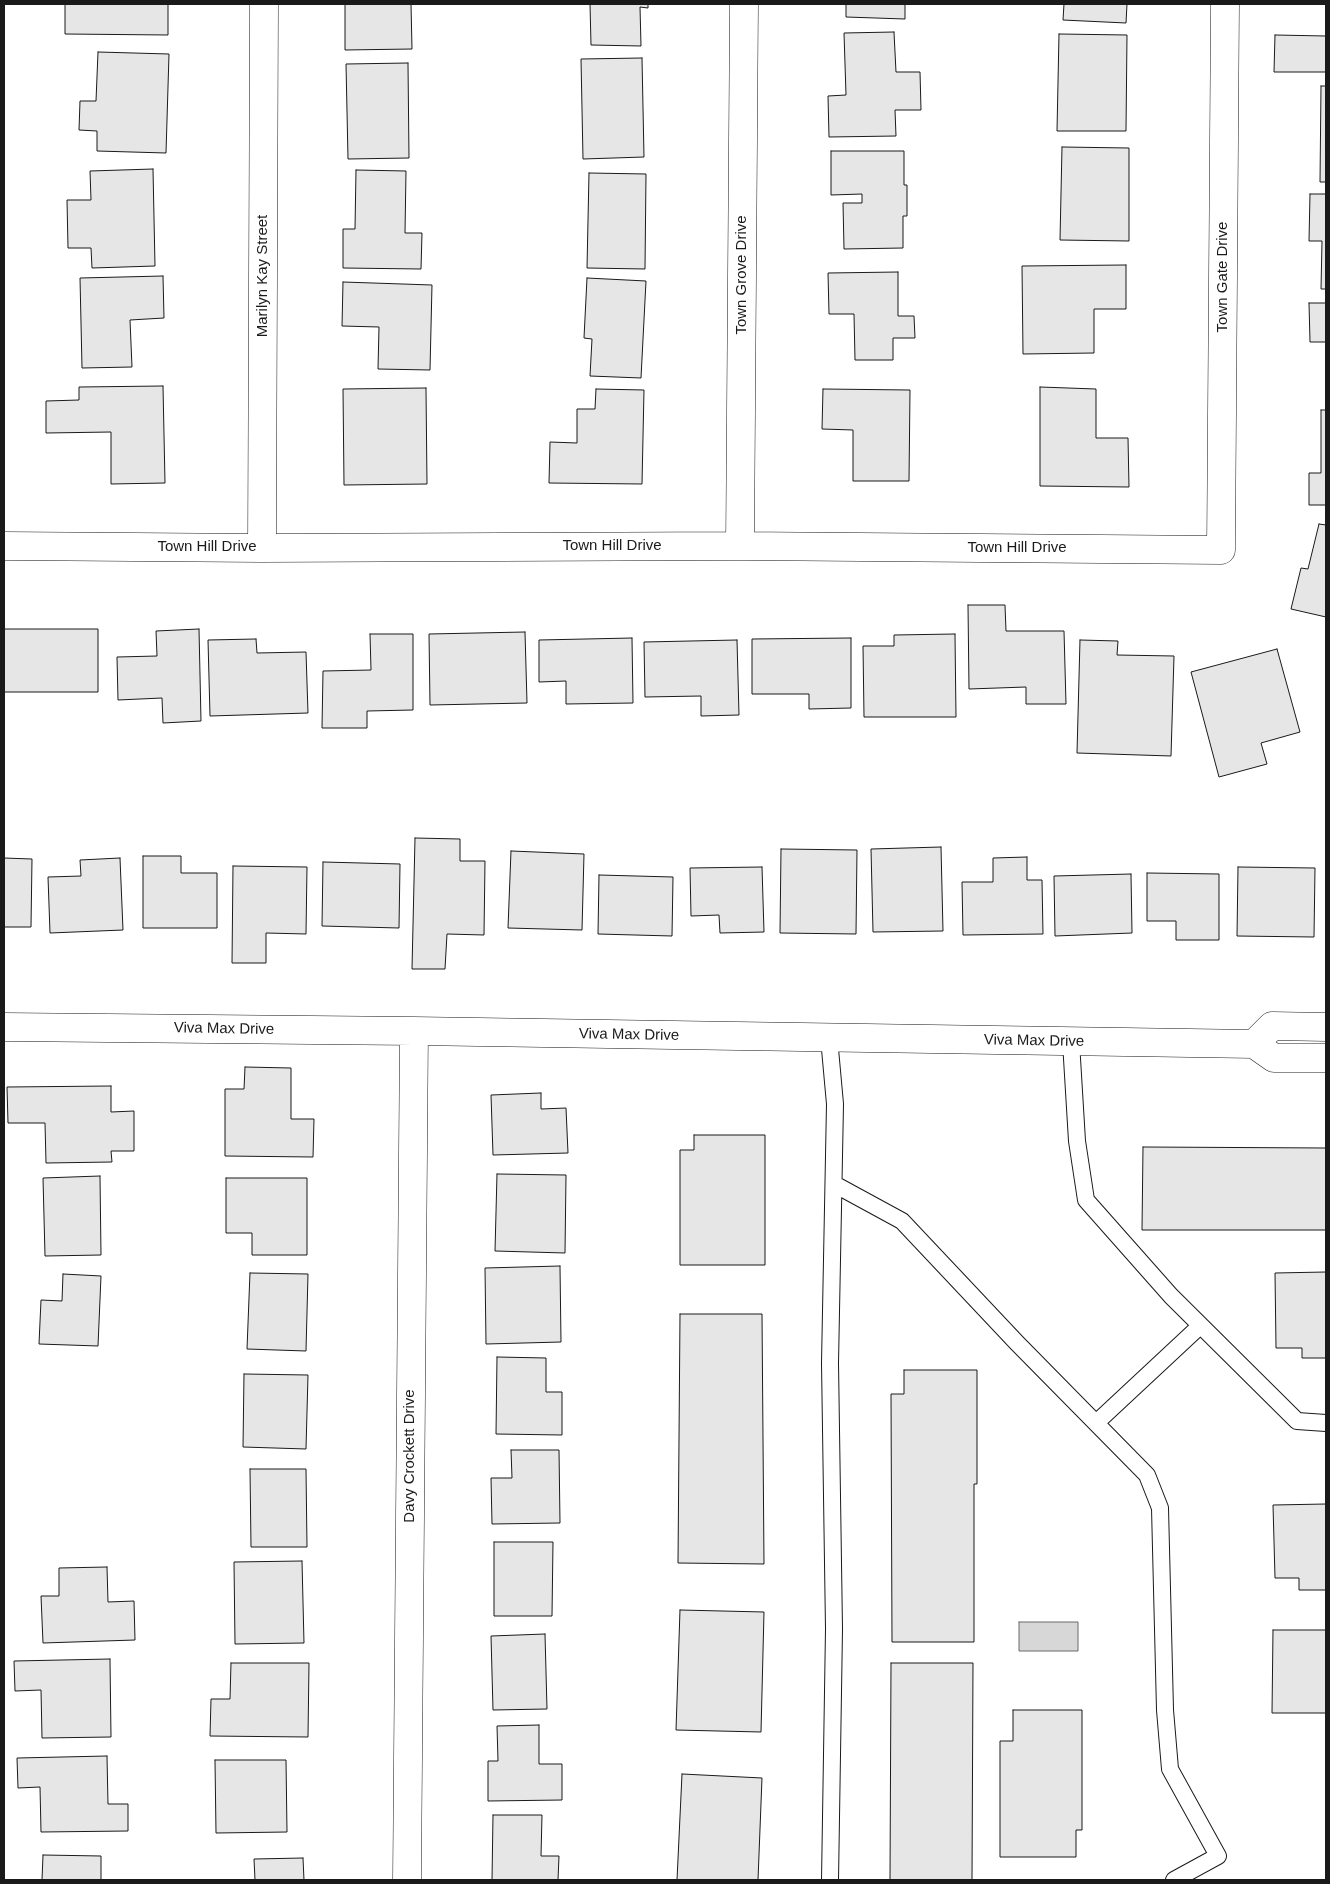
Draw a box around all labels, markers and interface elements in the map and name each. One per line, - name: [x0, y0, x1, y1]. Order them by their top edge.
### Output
- street label: Marilyn Kay Street: [254, 215, 272, 337]
- street label: Town Grove Drive: [733, 215, 751, 335]
- street label: Town Gate Drive: [1214, 222, 1232, 332]
- street label: Town Hill Drive: [562, 537, 662, 555]
- street label: Town Hill Drive: [157, 538, 257, 556]
- street label: Town Hill Drive: [967, 539, 1067, 557]
- street label: Viva Max Drive: [174, 1019, 274, 1039]
- street label: Viva Max Drive: [579, 1025, 679, 1045]
- street label: Viva Max Drive: [984, 1031, 1084, 1051]
- street label: Davy Crockett Drive: [401, 1389, 419, 1523]

